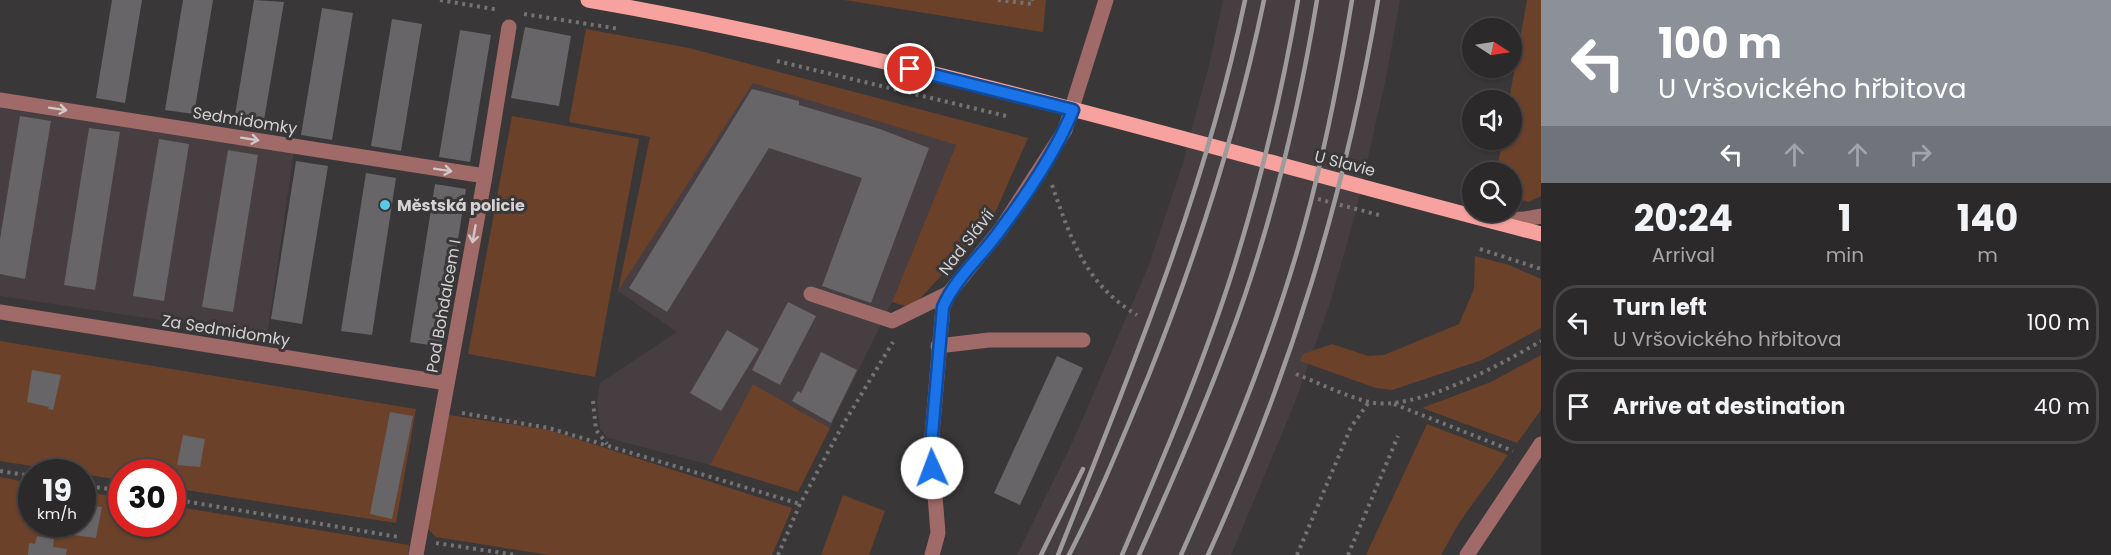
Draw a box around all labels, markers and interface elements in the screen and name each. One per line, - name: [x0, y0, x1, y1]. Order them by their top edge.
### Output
- text: 100 m: [1658, 14, 1782, 73]
- north arrow: [1462, 18, 1522, 78]
- map controls: [1462, 18, 1522, 222]
- icon: left: [1559, 24, 1637, 102]
- pin: [884, 43, 935, 94]
- icon: arrive: [893, 52, 926, 85]
- text: U Vršovického hřbitova: [1658, 70, 1966, 107]
- button: sound: [1462, 90, 1522, 150]
- street label: Sedmidomky: [191, 101, 299, 140]
- one-way arrow: [47, 104, 67, 115]
- one-way arrow: [240, 134, 260, 145]
- icon: left: [1715, 138, 1748, 171]
- icon: ahead: [1778, 138, 1811, 171]
- icon: ahead: [1841, 138, 1874, 171]
- icon: right: [1904, 138, 1937, 171]
- street label: U Slavie: [1312, 145, 1378, 182]
- button: search: [1462, 162, 1522, 222]
- one-way arrow: [433, 164, 452, 175]
- text: 20:24: [1634, 193, 1733, 244]
- text: 1: [1838, 193, 1852, 244]
- text: 140: [1957, 193, 2018, 244]
- place label: Městská policie: [397, 194, 525, 217]
- marker: Městská policie: [378, 198, 392, 212]
- street label: Nad Slávií: [933, 204, 1000, 280]
- one-way arrow: [469, 223, 480, 243]
- street label: Pod Bohdalcem I: [420, 238, 467, 374]
- text: Arrival: [1652, 241, 1715, 269]
- text: min: [1826, 241, 1864, 269]
- text: m: [1977, 241, 1998, 269]
- text: Turn left: [1613, 292, 1707, 323]
- icon: left: [1562, 306, 1595, 339]
- text: 100 m: [2027, 307, 2090, 338]
- street label: Za Sedmidomky: [160, 309, 291, 352]
- text: U Vršovického hřbitova: [1613, 325, 1842, 353]
- icon: arrive: [1562, 390, 1595, 423]
- text: Arrive at destination: [1613, 391, 1845, 422]
- text: 40 m: [2034, 391, 2090, 422]
- position arrow: [900, 436, 964, 500]
- speed limit sign: 30: [108, 459, 186, 537]
- text: 19: [42, 469, 72, 512]
- text: km/h: [37, 503, 77, 524]

